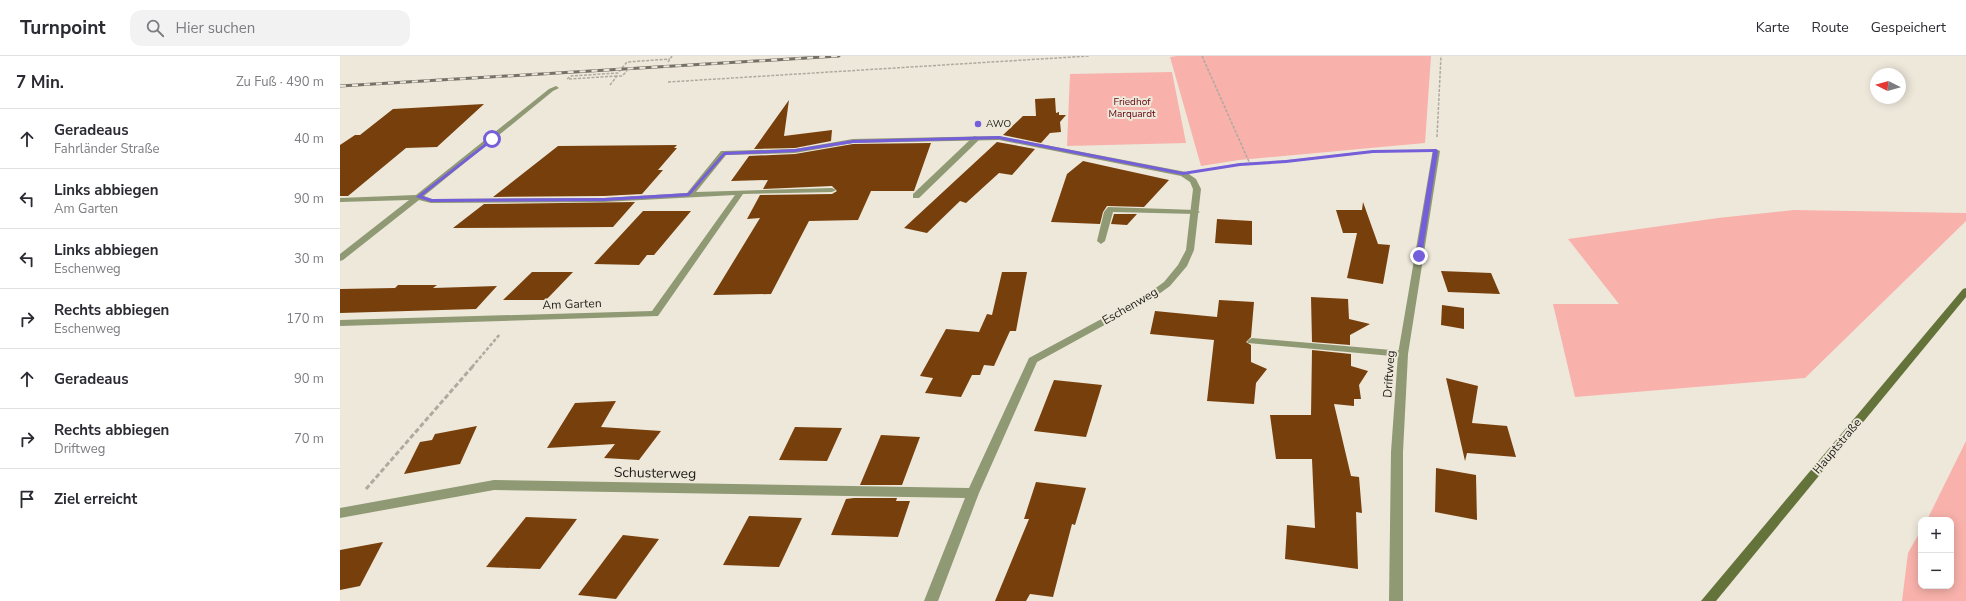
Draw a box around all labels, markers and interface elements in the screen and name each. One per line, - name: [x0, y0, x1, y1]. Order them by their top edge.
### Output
- search box: [130, 10, 410, 46]
- text: Turnpoint: [20, 15, 106, 41]
- icon: search: [144, 17, 166, 39]
- text: Hier suchen: [176, 18, 255, 38]
- text: Karte: [1756, 18, 1790, 37]
- text: Route: [1812, 18, 1849, 37]
- text: Gespeichert: [1871, 18, 1946, 37]
- north arrow: [1870, 68, 1906, 104]
- text: 7 Min.: [16, 71, 64, 94]
- text: Zu Fuß · 490 m: [236, 73, 324, 91]
- park label: Friedhof Marquardt: [1109, 95, 1156, 121]
- place label: AWO: [986, 117, 1012, 131]
- marker: AWO: [973, 119, 983, 129]
- text: Geradeaus: [54, 120, 129, 140]
- icon: ahead: [16, 128, 38, 150]
- text: 40 m: [294, 130, 324, 148]
- route start: [483, 130, 501, 148]
- text: Fahrländer Straße: [54, 140, 159, 158]
- text: Links abbiegen: [54, 180, 158, 200]
- icon: left: [16, 188, 38, 210]
- text: 90 m: [294, 190, 324, 208]
- text: Am Garten: [54, 200, 118, 218]
- text: Links abbiegen: [54, 240, 158, 260]
- route end: [1410, 247, 1428, 265]
- icon: left: [16, 248, 38, 270]
- text: 30 m: [294, 250, 324, 268]
- text: Eschenweg: [54, 260, 121, 278]
- street label: Eschenweg: [1099, 284, 1161, 328]
- street label: Am Garten: [542, 295, 602, 313]
- text: Rechts abbiegen: [54, 300, 169, 320]
- icon: right: [16, 308, 38, 330]
- text: 170 m: [286, 310, 324, 328]
- text: Eschenweg: [54, 320, 121, 338]
- street label: Driftweg: [1379, 350, 1399, 398]
- icon: ahead: [16, 368, 38, 390]
- text: Geradeaus: [54, 369, 129, 389]
- text: 90 m: [294, 370, 324, 388]
- street label: Hauptstraße: [1809, 415, 1865, 477]
- text: Rechts abbiegen: [54, 420, 169, 440]
- icon: right: [16, 428, 38, 450]
- text: 70 m: [294, 430, 324, 448]
- text: Driftweg: [54, 440, 105, 458]
- street label: Schusterweg: [614, 463, 696, 483]
- icon: arrive: [16, 488, 38, 510]
- text: Ziel erreicht: [54, 489, 137, 509]
- map controls: [1918, 517, 1954, 589]
- button: +: [1918, 517, 1954, 553]
- button: −: [1918, 553, 1954, 589]

